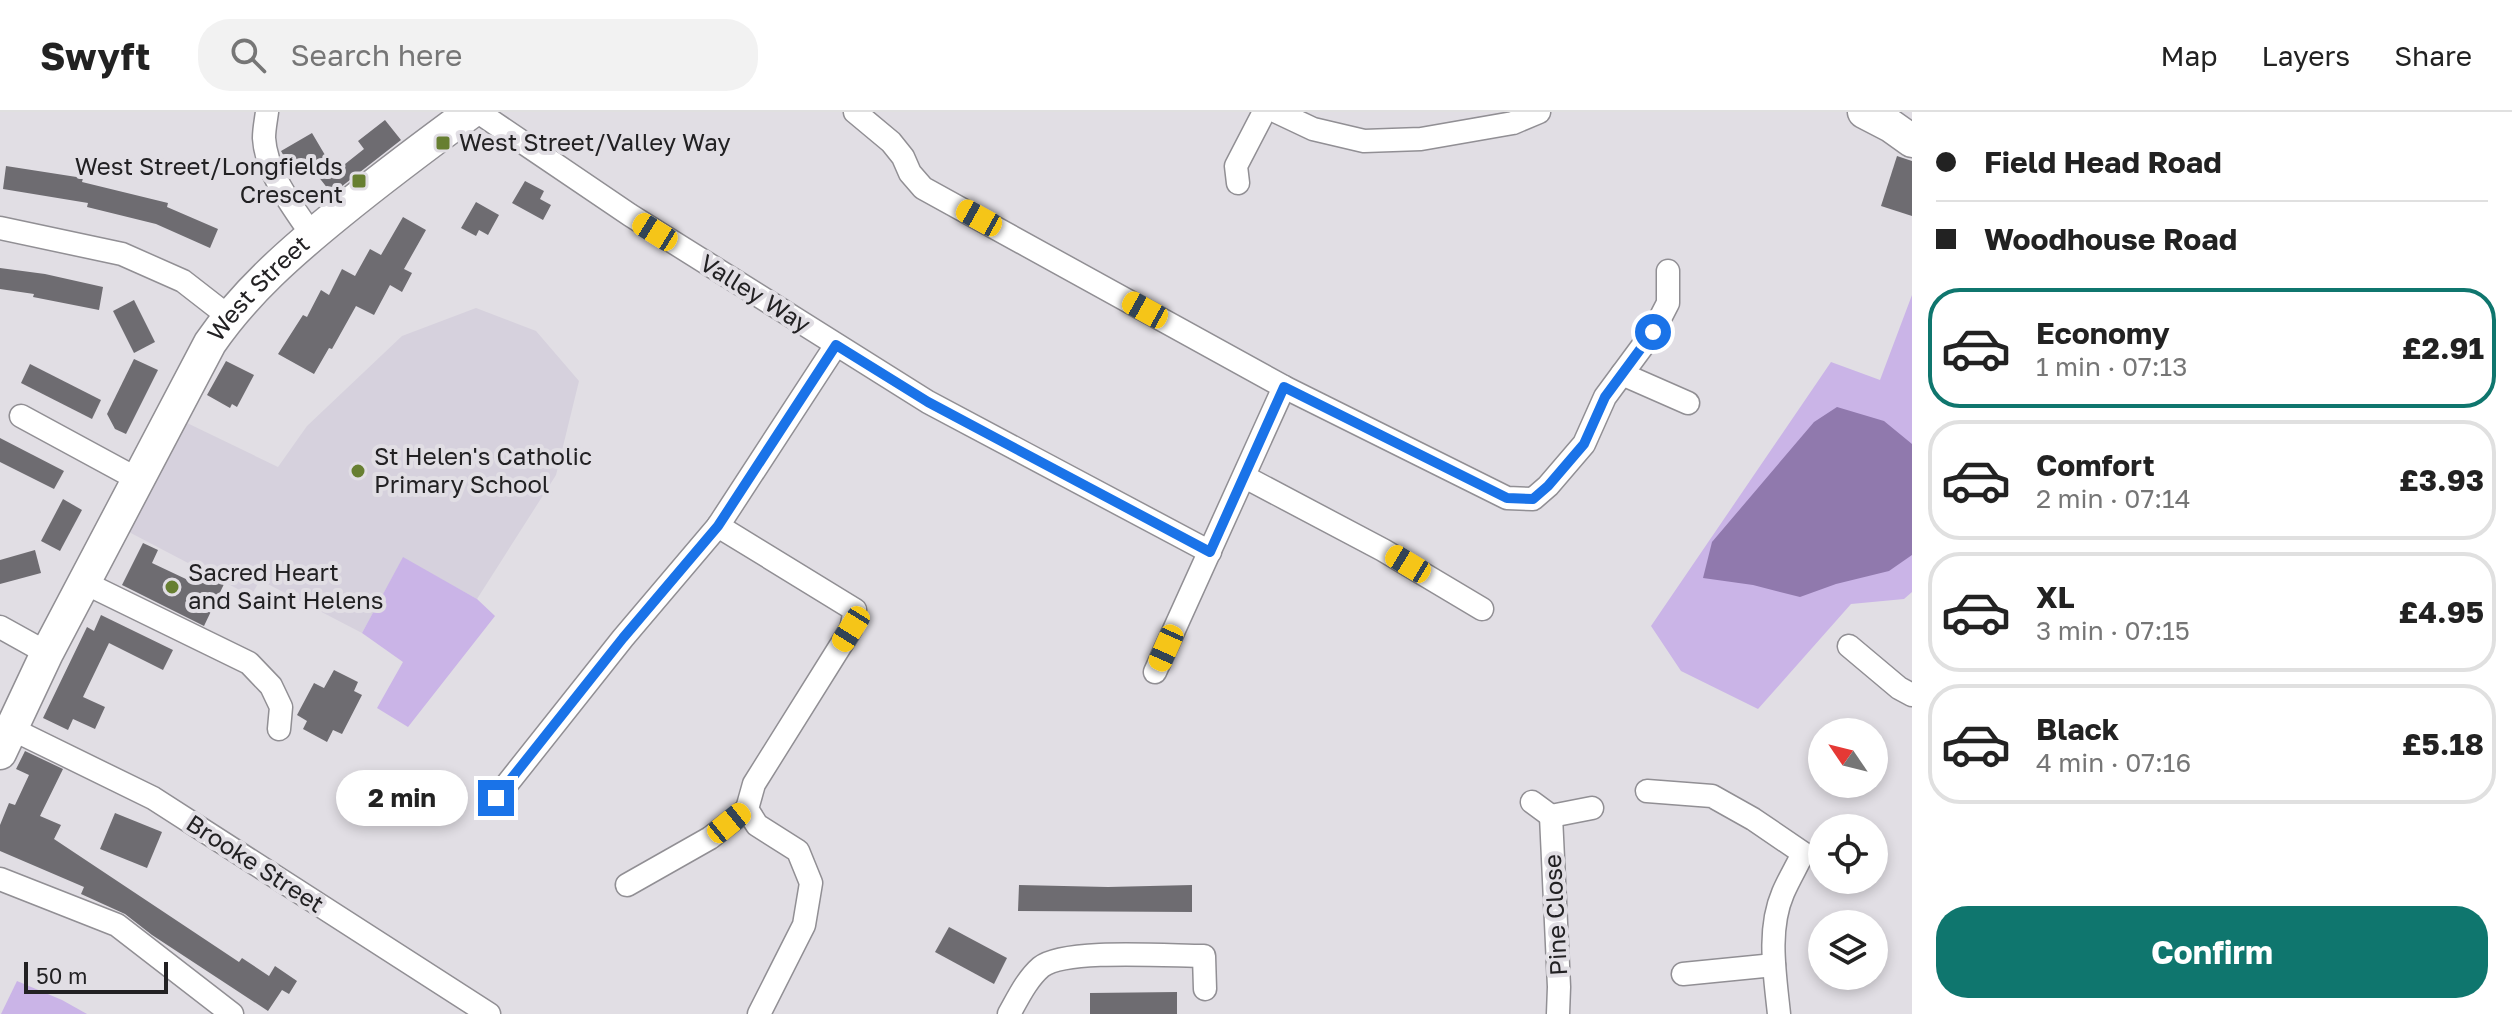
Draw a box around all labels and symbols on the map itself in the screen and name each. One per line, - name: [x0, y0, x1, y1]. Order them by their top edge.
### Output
- place label: West Street/Valley Way: [459, 127, 731, 156]
- marker: West Street/Valley Way: [434, 134, 452, 152]
- place label: West Street/Longfields Crescent: [75, 151, 343, 208]
- marker: West Street/Longfields Crescent: [350, 172, 368, 190]
- car: [952, 196, 1006, 240]
- car: [628, 209, 682, 255]
- street label: West Street: [200, 228, 315, 346]
- street label: Valley Way: [695, 247, 816, 338]
- car: [1118, 288, 1172, 332]
- route start: [1635, 314, 1671, 350]
- place label: St Helen's Catholic Primary School: [374, 441, 592, 498]
- marker: St Helen's Catholic Primary School: [349, 462, 367, 480]
- car: [1381, 541, 1435, 587]
- place label: Sacred Heart and Saint Helens: [188, 557, 384, 614]
- marker: Sacred Heart and Saint Helens: [163, 578, 181, 596]
- car: [828, 602, 874, 656]
- car: [1145, 621, 1187, 675]
- north arrow: [1808, 718, 1888, 798]
- callout: 2 min: [336, 770, 468, 826]
- route end: [478, 780, 514, 816]
- car: [703, 799, 755, 847]
- street label: Brooke Street: [182, 808, 330, 918]
- street label: Pine Close: [1537, 854, 1572, 977]
- scale bar: [24, 958, 168, 994]

